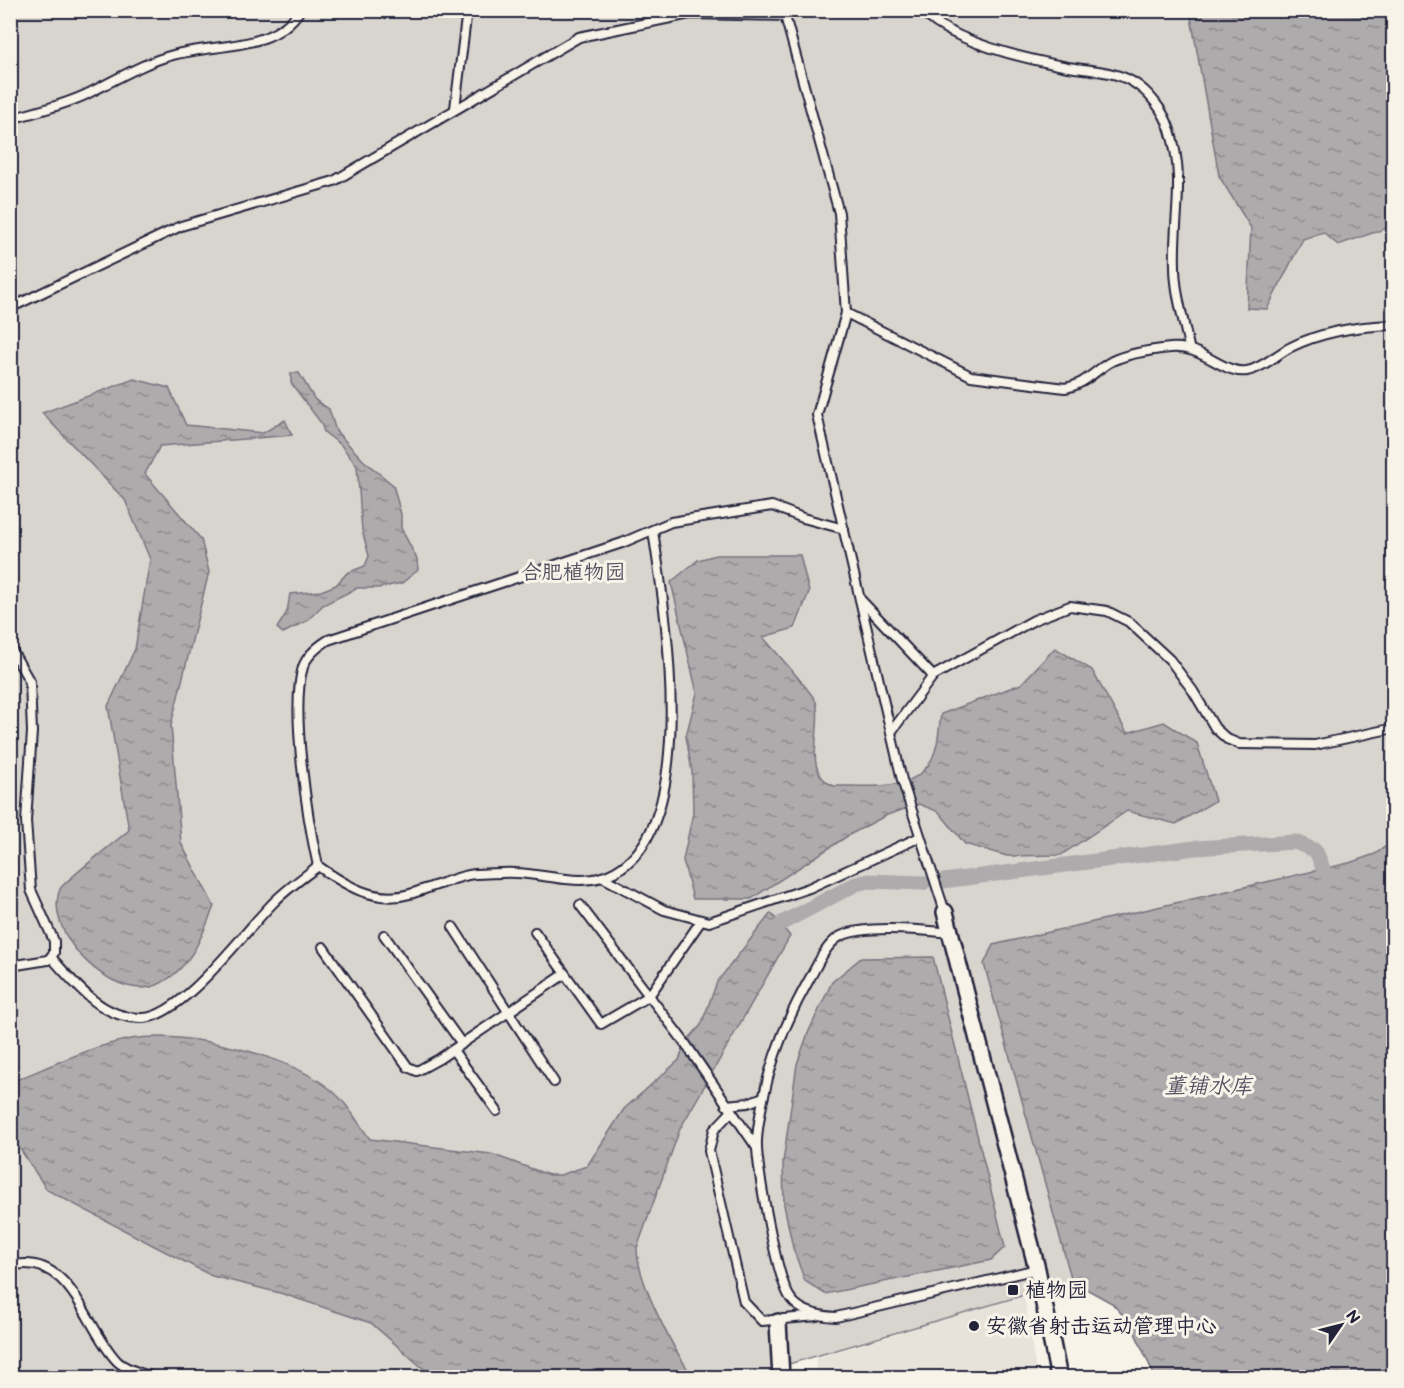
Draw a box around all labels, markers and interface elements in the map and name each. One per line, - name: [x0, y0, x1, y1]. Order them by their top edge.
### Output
- park label: 合肥植物园: [521, 560, 626, 585]
- water label: 董铺水库: [1164, 1073, 1254, 1100]
- place label: 植物园: [1025, 1278, 1088, 1303]
- marker: 植物园: [1006, 1283, 1020, 1297]
- north arrow: [1311, 1295, 1371, 1355]
- text: N: [1341, 1307, 1363, 1328]
- place label: 安徽省射击运动管理中心: [986, 1314, 1217, 1339]
- marker: 安徽省射击运动管理中心: [967, 1319, 981, 1333]

